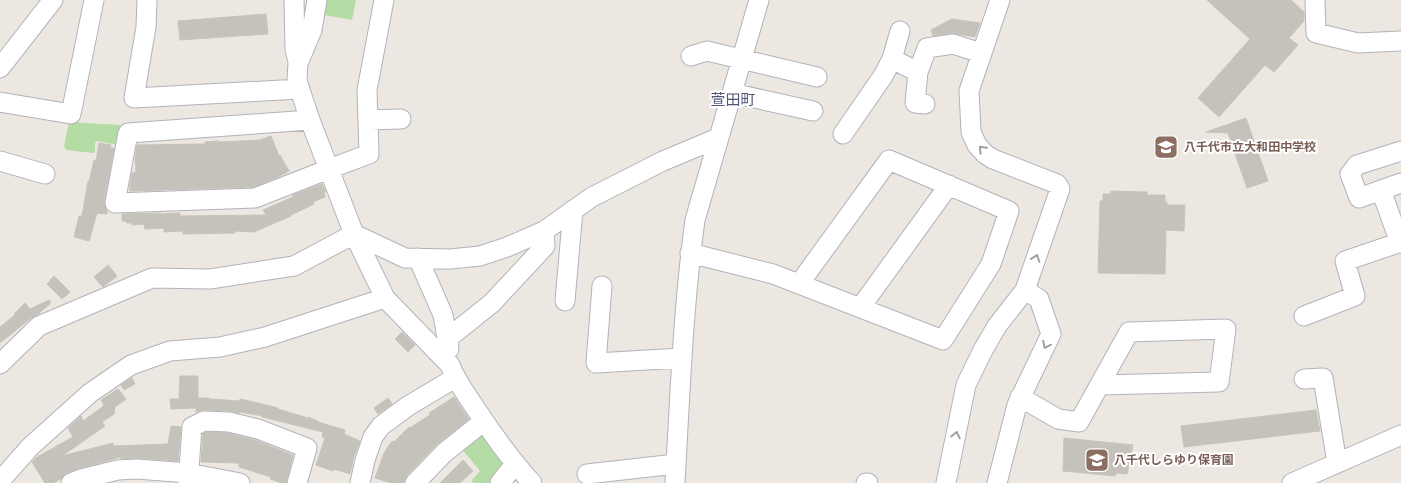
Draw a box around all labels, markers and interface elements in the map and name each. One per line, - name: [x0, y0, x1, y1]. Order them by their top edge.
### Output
- district label: 萱田町: [710, 91, 756, 109]
- school or university icon: 八千代市立大和田中学校: [1153, 134, 1179, 160]
- place label: 八千代市立大和田中学校: [1184, 140, 1316, 154]
- one-way arrow: [979, 146, 988, 155]
- one-way arrow: [1031, 255, 1041, 263]
- one-way arrow: [1042, 340, 1052, 349]
- one-way arrow: [950, 431, 960, 440]
- school or university icon: 八千代しらゆり保育園: [1084, 447, 1110, 473]
- place label: 八千代しらゆり保育園: [1114, 453, 1234, 467]

